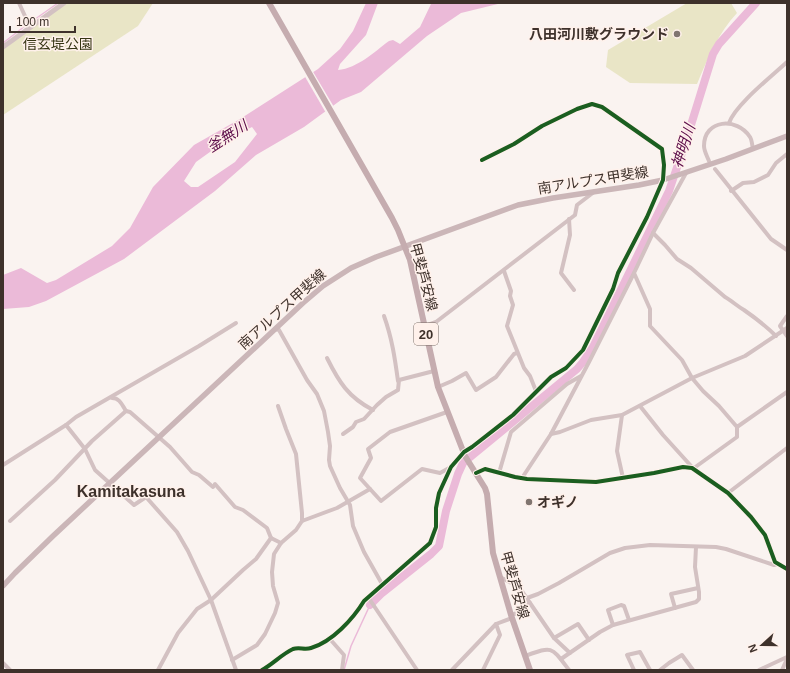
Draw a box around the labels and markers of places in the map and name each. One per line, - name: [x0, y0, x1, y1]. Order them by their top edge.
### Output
- place label: 八田河川敷グラウンド: [529, 26, 669, 42]
- marker: 八田河川敷グラウンド: [672, 29, 682, 39]
- place label: オギノ: [537, 494, 578, 510]
- marker: オギノ: [524, 497, 534, 507]

